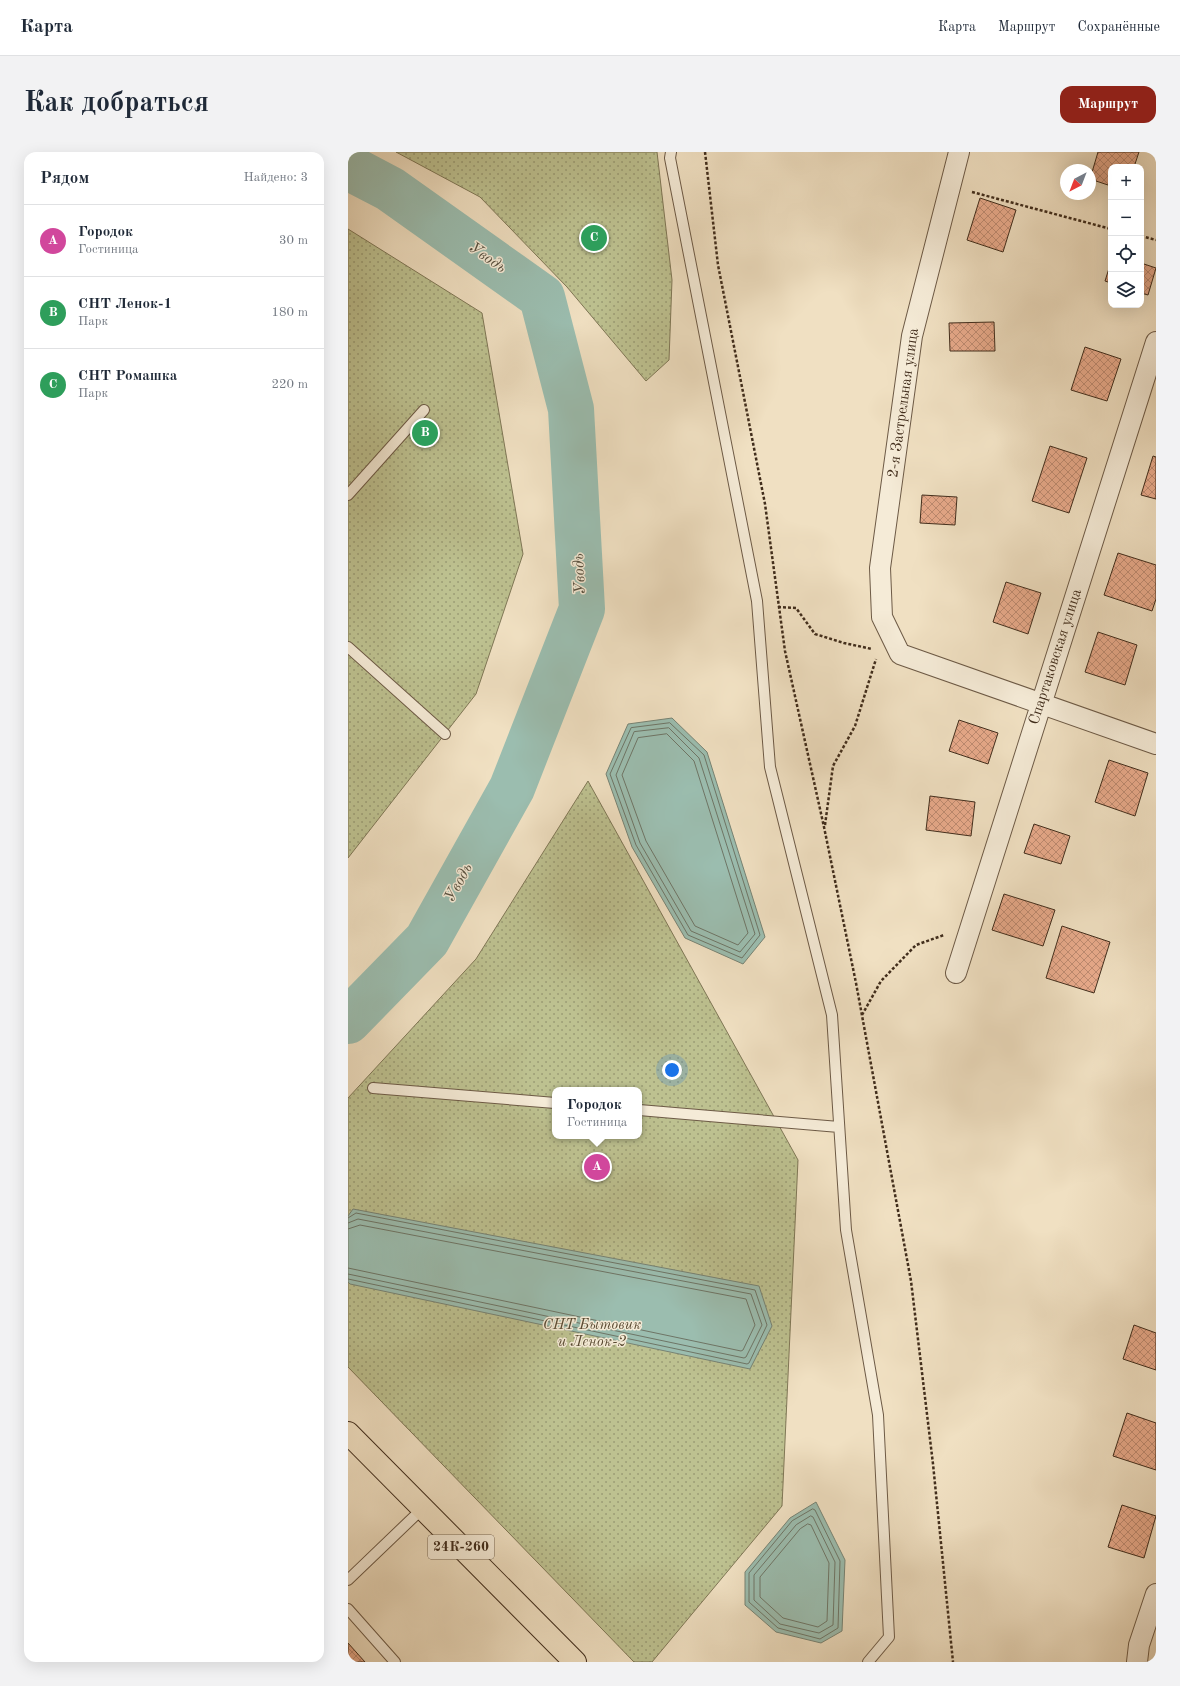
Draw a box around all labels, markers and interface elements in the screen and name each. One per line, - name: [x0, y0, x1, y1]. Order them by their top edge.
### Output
- text: Карта: [20, 18, 73, 37]
- text: Карта: [938, 20, 976, 34]
- text: Маршрут: [998, 20, 1055, 34]
- text: Сохранённые: [1077, 20, 1160, 34]
- button: Маршрут: [1060, 86, 1156, 123]
- text: Как добраться: [24, 90, 209, 118]
- north arrow: [1060, 164, 1096, 200]
- map controls: [1108, 164, 1144, 308]
- button: +: [1108, 164, 1144, 200]
- text: Рядом: [40, 170, 89, 187]
- text: Найдено: 3: [244, 171, 308, 184]
- button: −: [1108, 200, 1144, 236]
- pin: C: [581, 223, 607, 253]
- text: Городок: [78, 225, 133, 240]
- text: A: [48, 234, 58, 247]
- text: 30 m: [279, 234, 308, 247]
- button: locate: [1108, 236, 1144, 272]
- water label: Уводь: [465, 239, 509, 277]
- text: Гостиница: [78, 243, 138, 256]
- button: layers: [1108, 272, 1144, 308]
- text: СНТ Ленок-1: [78, 297, 172, 312]
- text: B: [48, 306, 58, 319]
- text: 180 m: [271, 306, 308, 319]
- text: Парк: [78, 315, 108, 328]
- street label: 2-я Застрельная улица: [886, 327, 922, 479]
- text: СНТ Ромашка: [78, 369, 177, 384]
- text: C: [49, 378, 57, 391]
- text: 220 m: [271, 378, 308, 391]
- text: Парк: [78, 387, 108, 400]
- pin: B: [412, 418, 438, 448]
- water label: Уводь: [571, 553, 589, 595]
- street label: Спартаковская улица: [1027, 587, 1085, 727]
- water label: Уводь: [442, 861, 476, 905]
- your location: [662, 1060, 682, 1080]
- popup: [552, 1087, 642, 1139]
- text: Городок: [567, 1098, 622, 1113]
- text: Гостиница: [567, 1116, 627, 1129]
- pin: A: [584, 1152, 610, 1182]
- park label: СНТ Бытовик и Ленок-2: [543, 1318, 641, 1350]
- road number: 24К-260: [428, 1535, 494, 1559]

